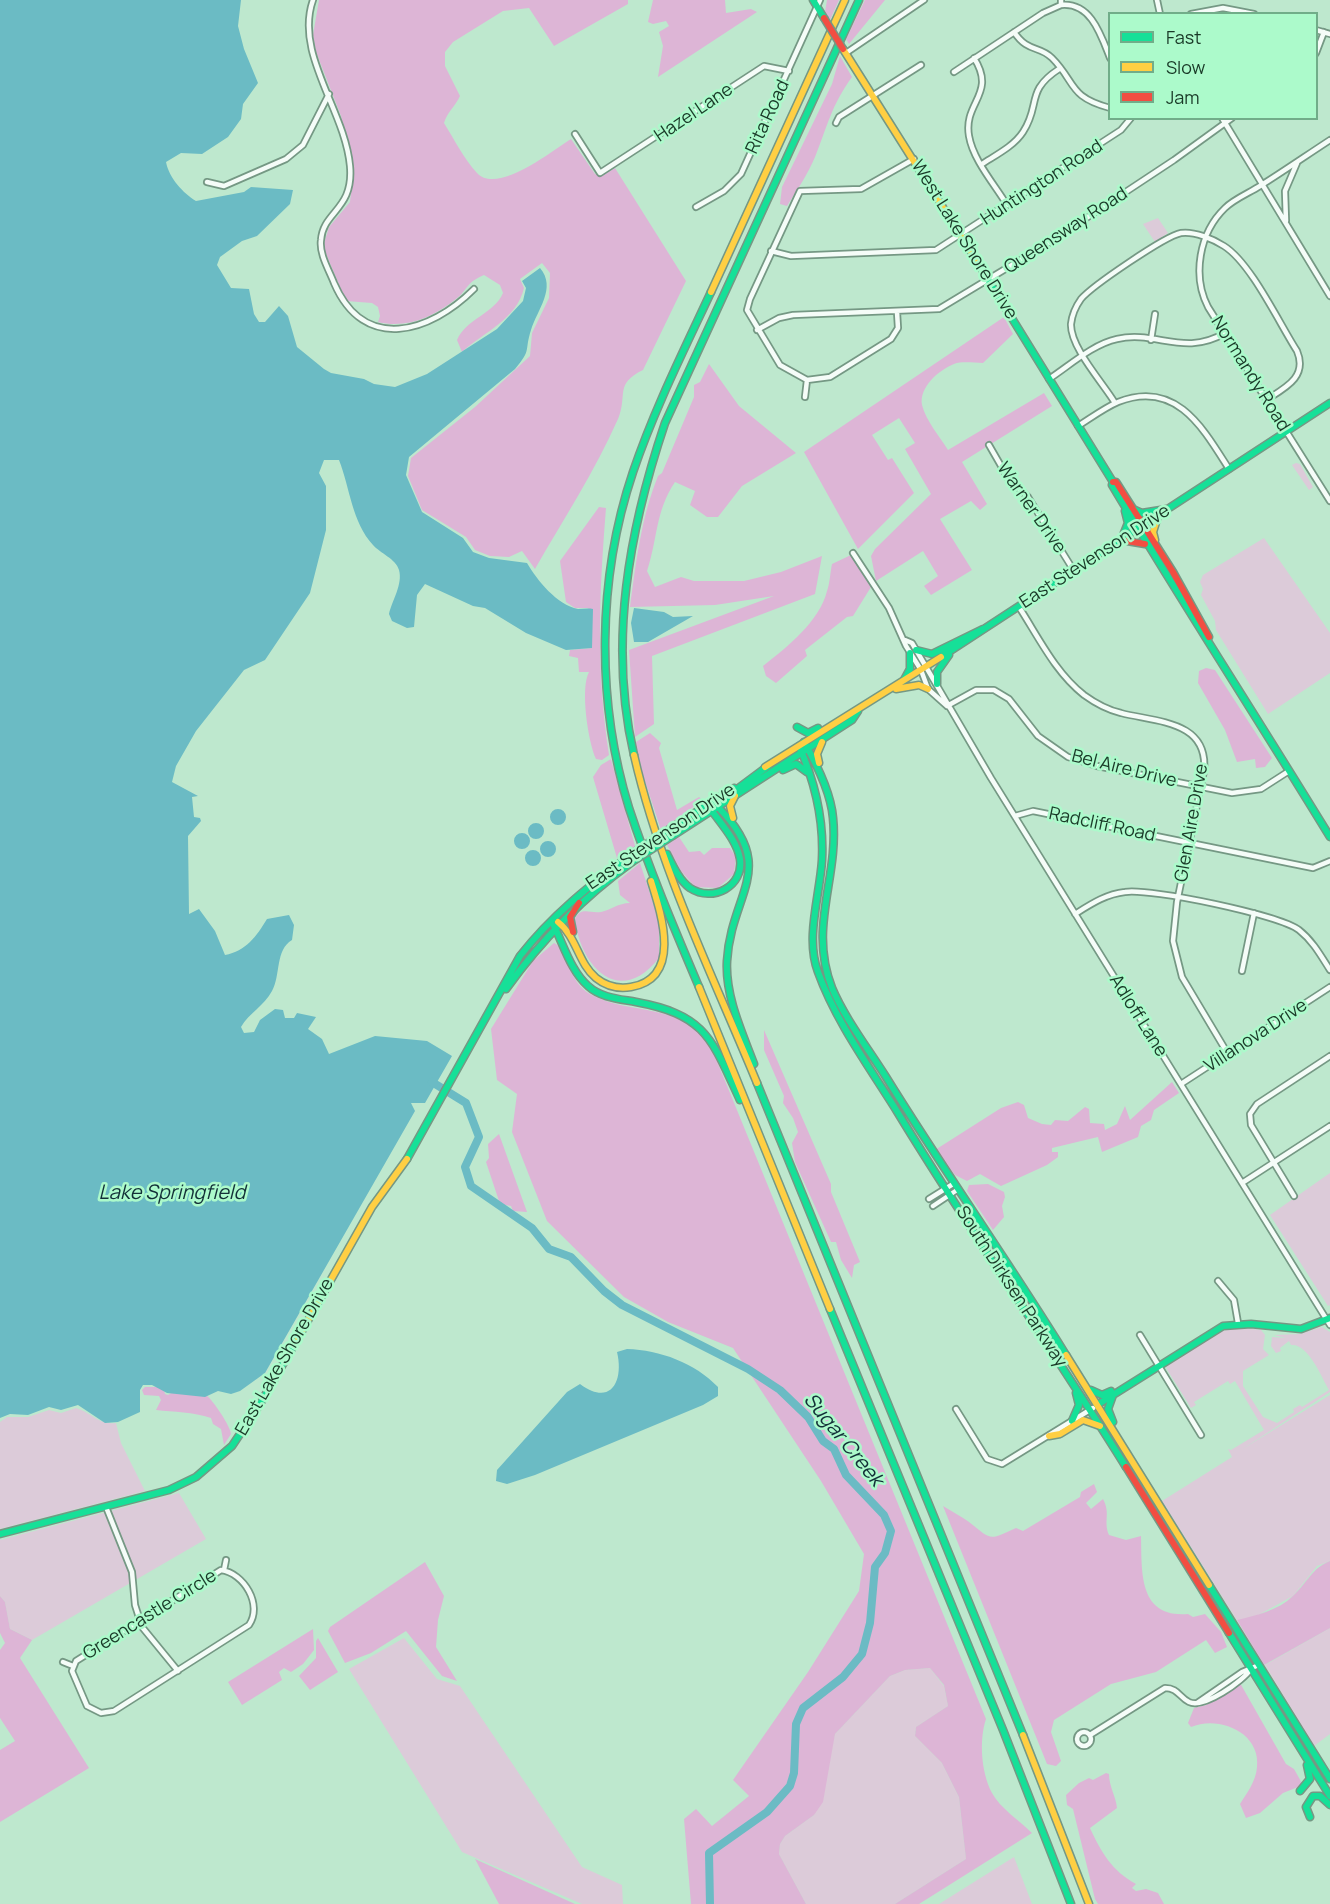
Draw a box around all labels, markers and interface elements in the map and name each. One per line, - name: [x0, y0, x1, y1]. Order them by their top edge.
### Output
- legend: [1108, 12, 1318, 120]
- text: Fast: [1166, 25, 1201, 49]
- text: Slow: [1166, 55, 1205, 79]
- street label: Rita Road: [742, 77, 794, 157]
- street label: Hazel Lane: [651, 79, 737, 147]
- text: Jam: [1166, 85, 1200, 109]
- street label: Huntington Road: [977, 136, 1107, 230]
- street label: West Lake Shore Drive: [906, 156, 1022, 324]
- street label: Queensway Road: [1000, 183, 1132, 279]
- street label: Normandy Road: [1206, 312, 1294, 436]
- street label: Warner Drive: [992, 458, 1070, 558]
- street label: East Stevenson Drive: [1016, 500, 1174, 614]
- street label: Bel Aire Drive: [1069, 746, 1179, 792]
- street label: Glen Aire Drive: [1171, 762, 1213, 884]
- street label: East Stevenson Drive: [582, 779, 740, 895]
- street label: Radcliff Road: [1047, 803, 1157, 847]
- street label: Adloff Lane: [1104, 971, 1172, 1061]
- street label: Villanova Drive: [1201, 995, 1311, 1077]
- water label: Lake Springfield: [99, 1181, 245, 1205]
- street label: South Dirksen Parkway: [951, 1202, 1071, 1372]
- street label: East Lake Shore Drive: [231, 1275, 339, 1439]
- water label: Sugar Creek: [798, 1389, 888, 1491]
- street label: Greencastle Circle: [79, 1565, 221, 1665]

